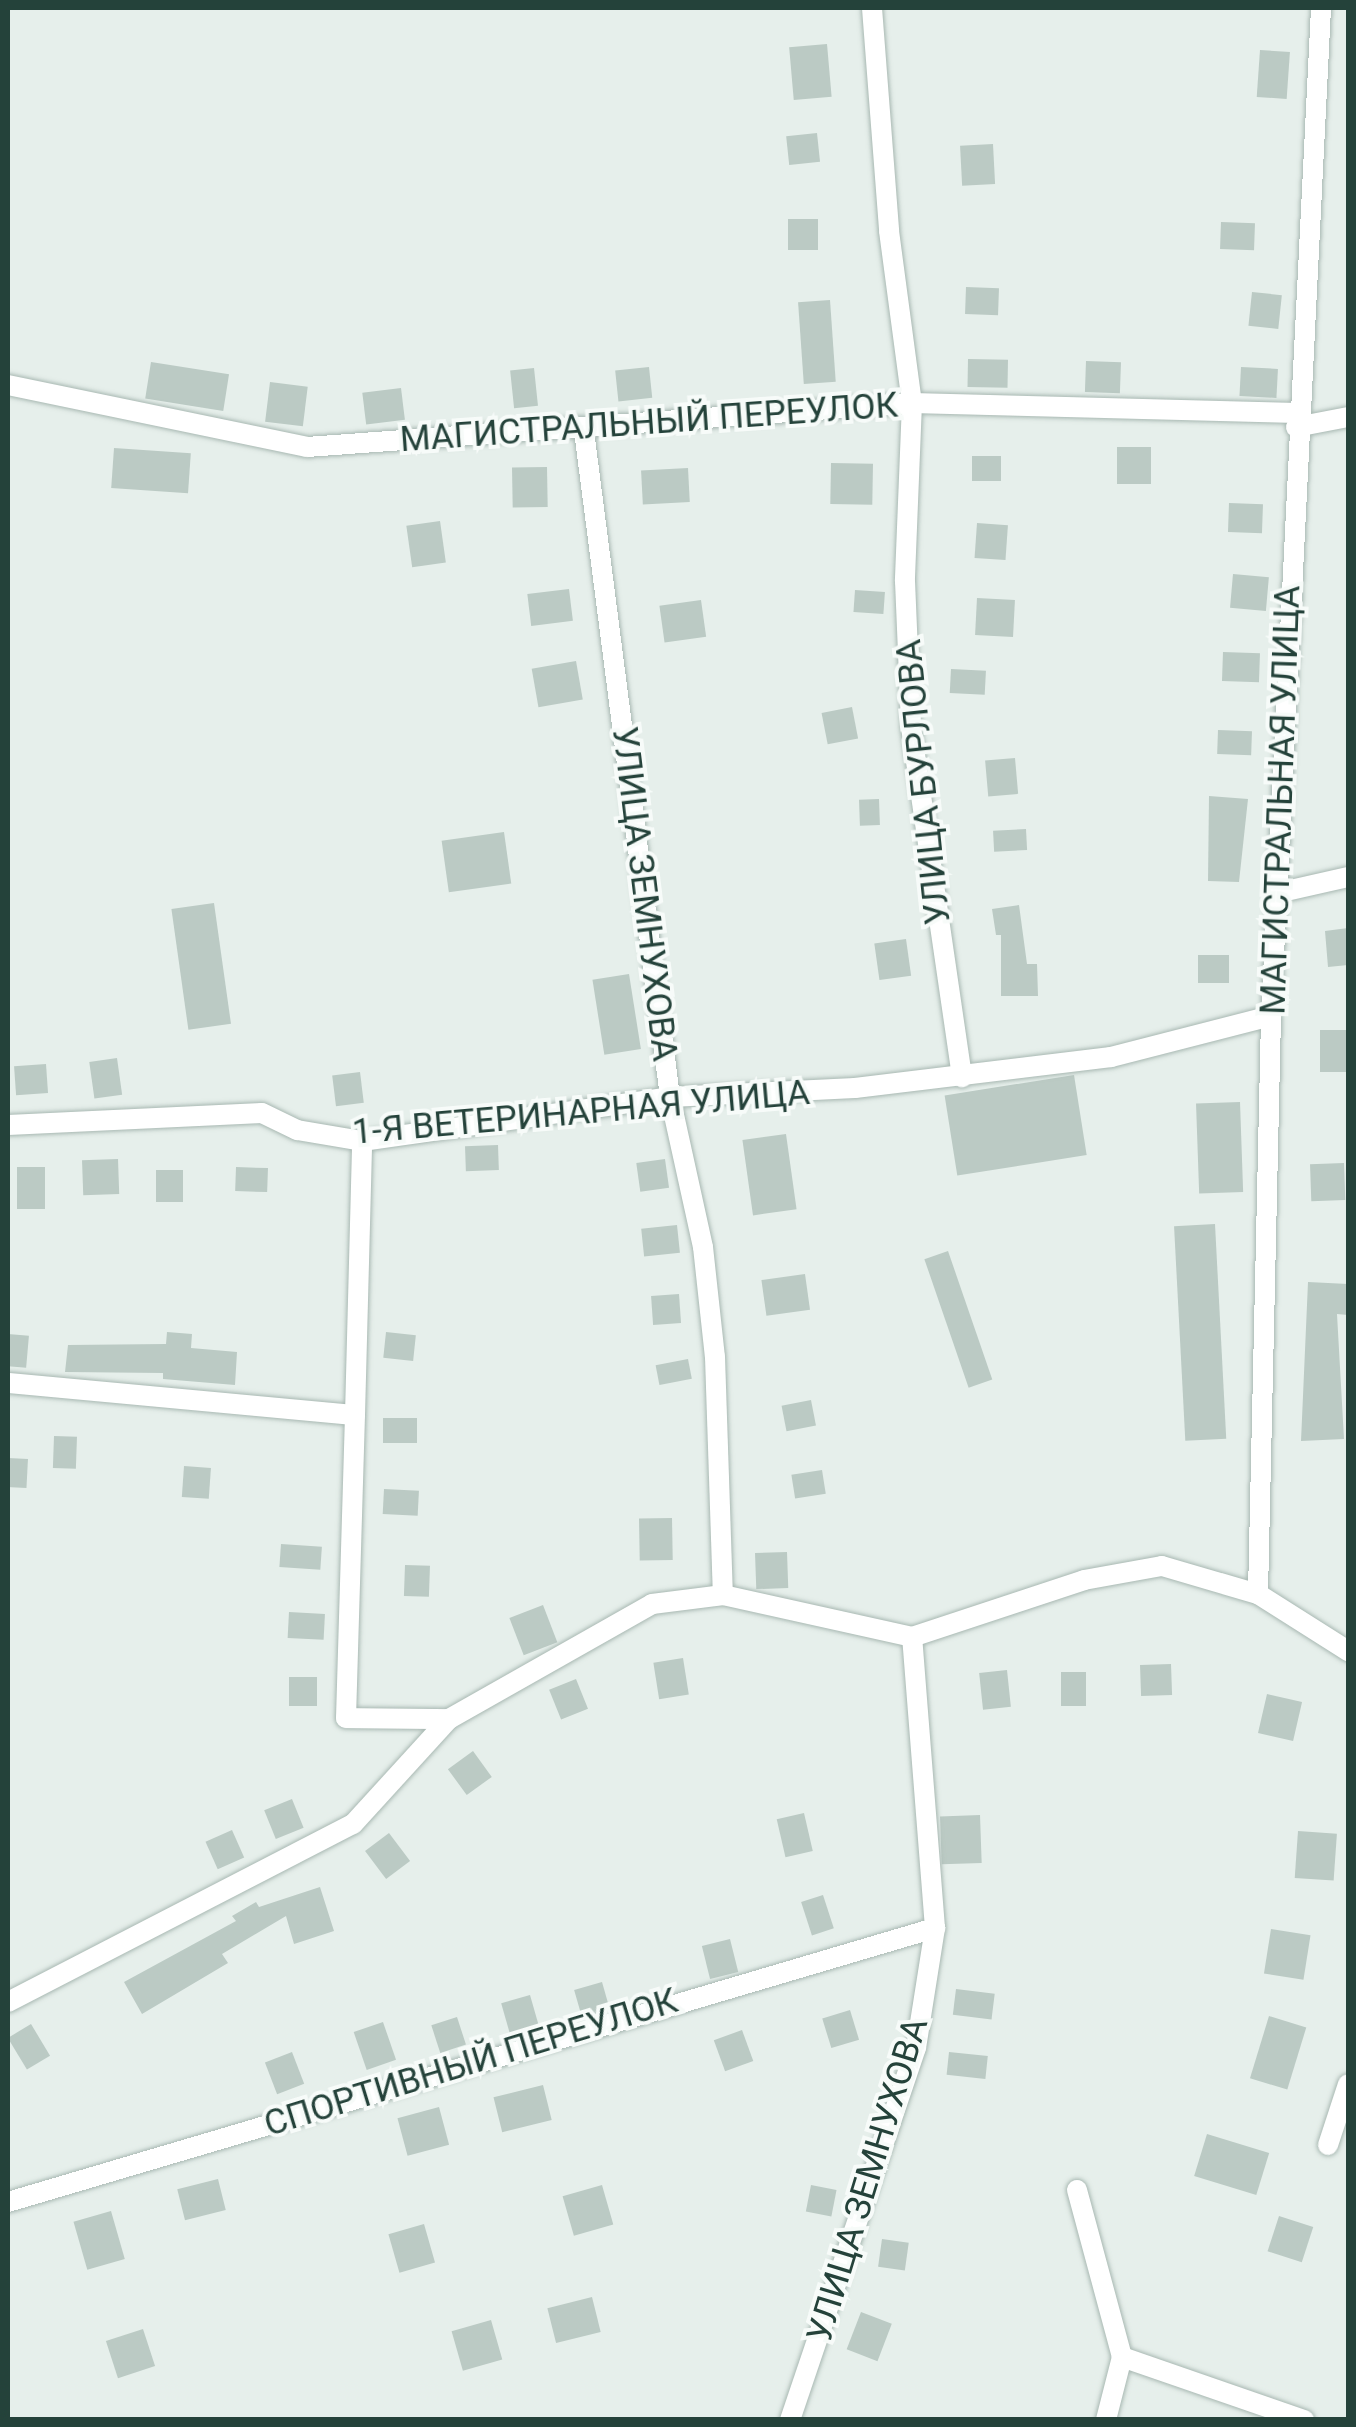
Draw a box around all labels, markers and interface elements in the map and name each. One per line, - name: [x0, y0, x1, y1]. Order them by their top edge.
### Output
- street label: МАГИСТРАЛЬНЫЙ ПЕРЕУЛОК: [399, 385, 899, 461]
- street label: МАГИСТРАЛЬНАЯ УЛИЦА: [1253, 585, 1309, 1015]
- street label: УЛИЦА БУРЛОВА: [888, 637, 960, 927]
- street label: УЛИЦА ЗЕМНУХОВА: [603, 724, 685, 1064]
- street label: 1-Я ВЕТЕРИНАРНАЯ УЛИЦА: [351, 1072, 811, 1154]
- street label: СПОРТИВНЫЙ ПЕРЕУЛОК: [259, 1980, 683, 2146]
- street label: УЛИЦА ЗЕМНУХОВА: [799, 2013, 937, 2347]

